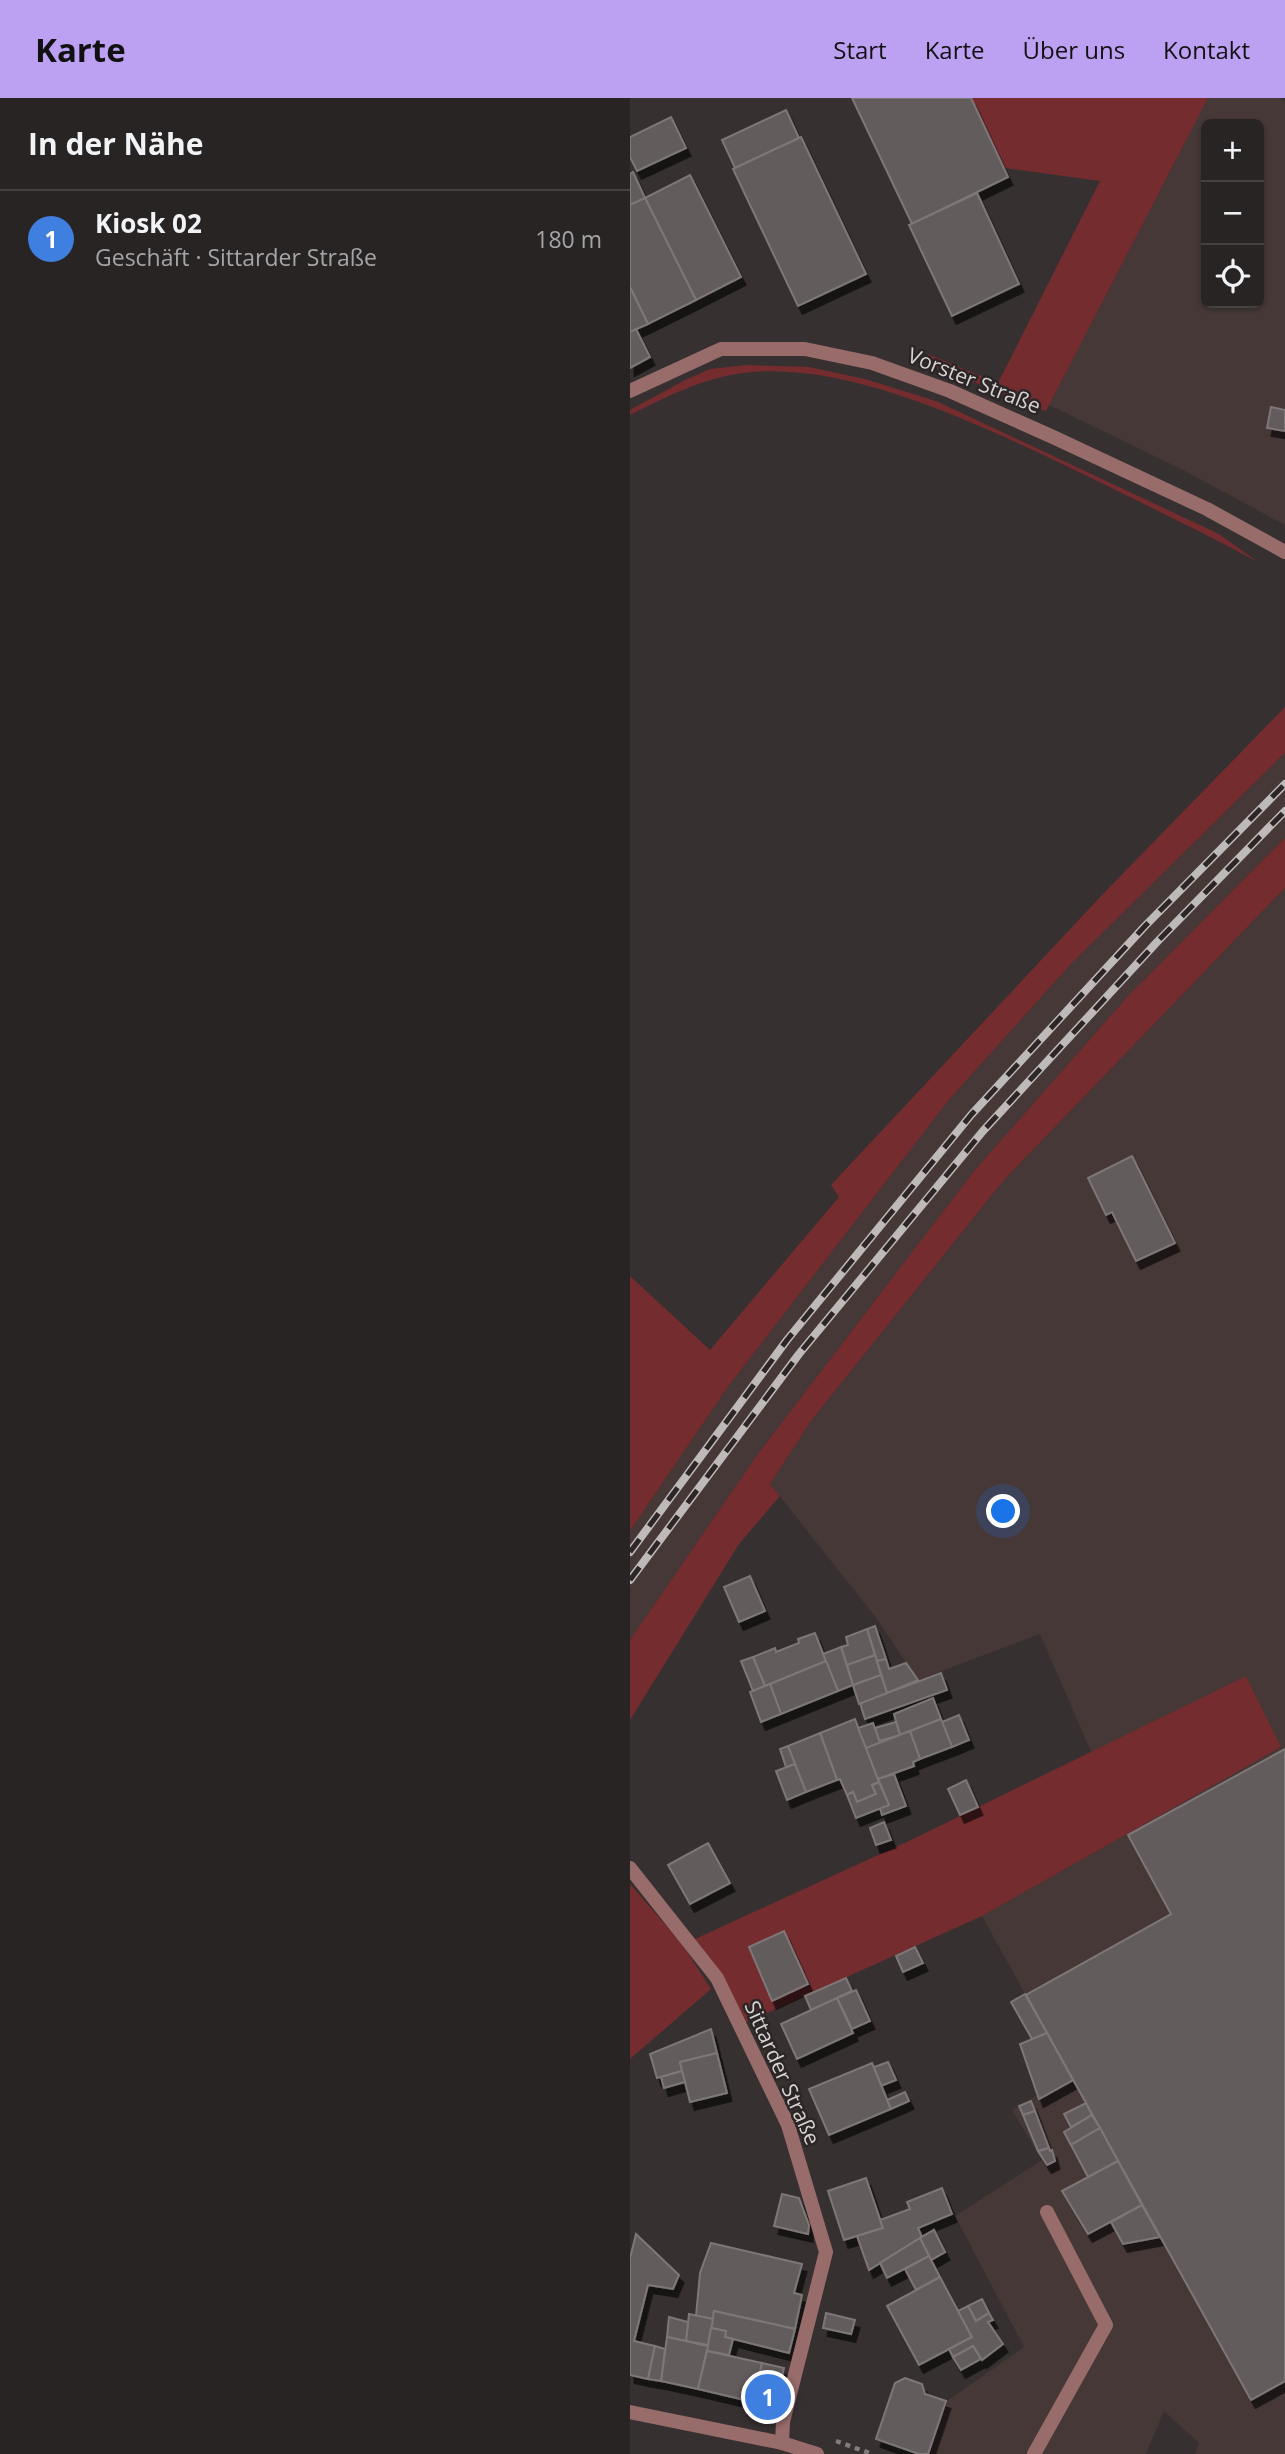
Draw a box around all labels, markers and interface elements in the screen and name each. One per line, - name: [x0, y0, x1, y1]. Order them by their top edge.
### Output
- text: Karte: [35, 27, 126, 72]
- text: Start: [833, 33, 887, 66]
- text: Karte: [925, 33, 985, 66]
- text: Über uns: [1023, 33, 1125, 66]
- text: Kontakt: [1163, 33, 1250, 66]
- map controls: [1201, 119, 1264, 308]
- button: +: [1201, 119, 1264, 182]
- text: In der Nähe: [28, 123, 204, 164]
- button: −: [1201, 182, 1264, 245]
- text: Kiosk 02: [95, 205, 202, 241]
- text: 1: [44, 223, 58, 255]
- text: 180 m: [535, 223, 602, 255]
- text: Geschäft · Sittarder Straße: [95, 241, 377, 273]
- button: locate: [1201, 245, 1264, 308]
- street label: Vorster Straße: [904, 341, 1045, 419]
- your location: [986, 1494, 1020, 1528]
- street label: Sittarder Straße: [739, 1996, 827, 2149]
- pin: 1: [745, 2371, 791, 2423]

